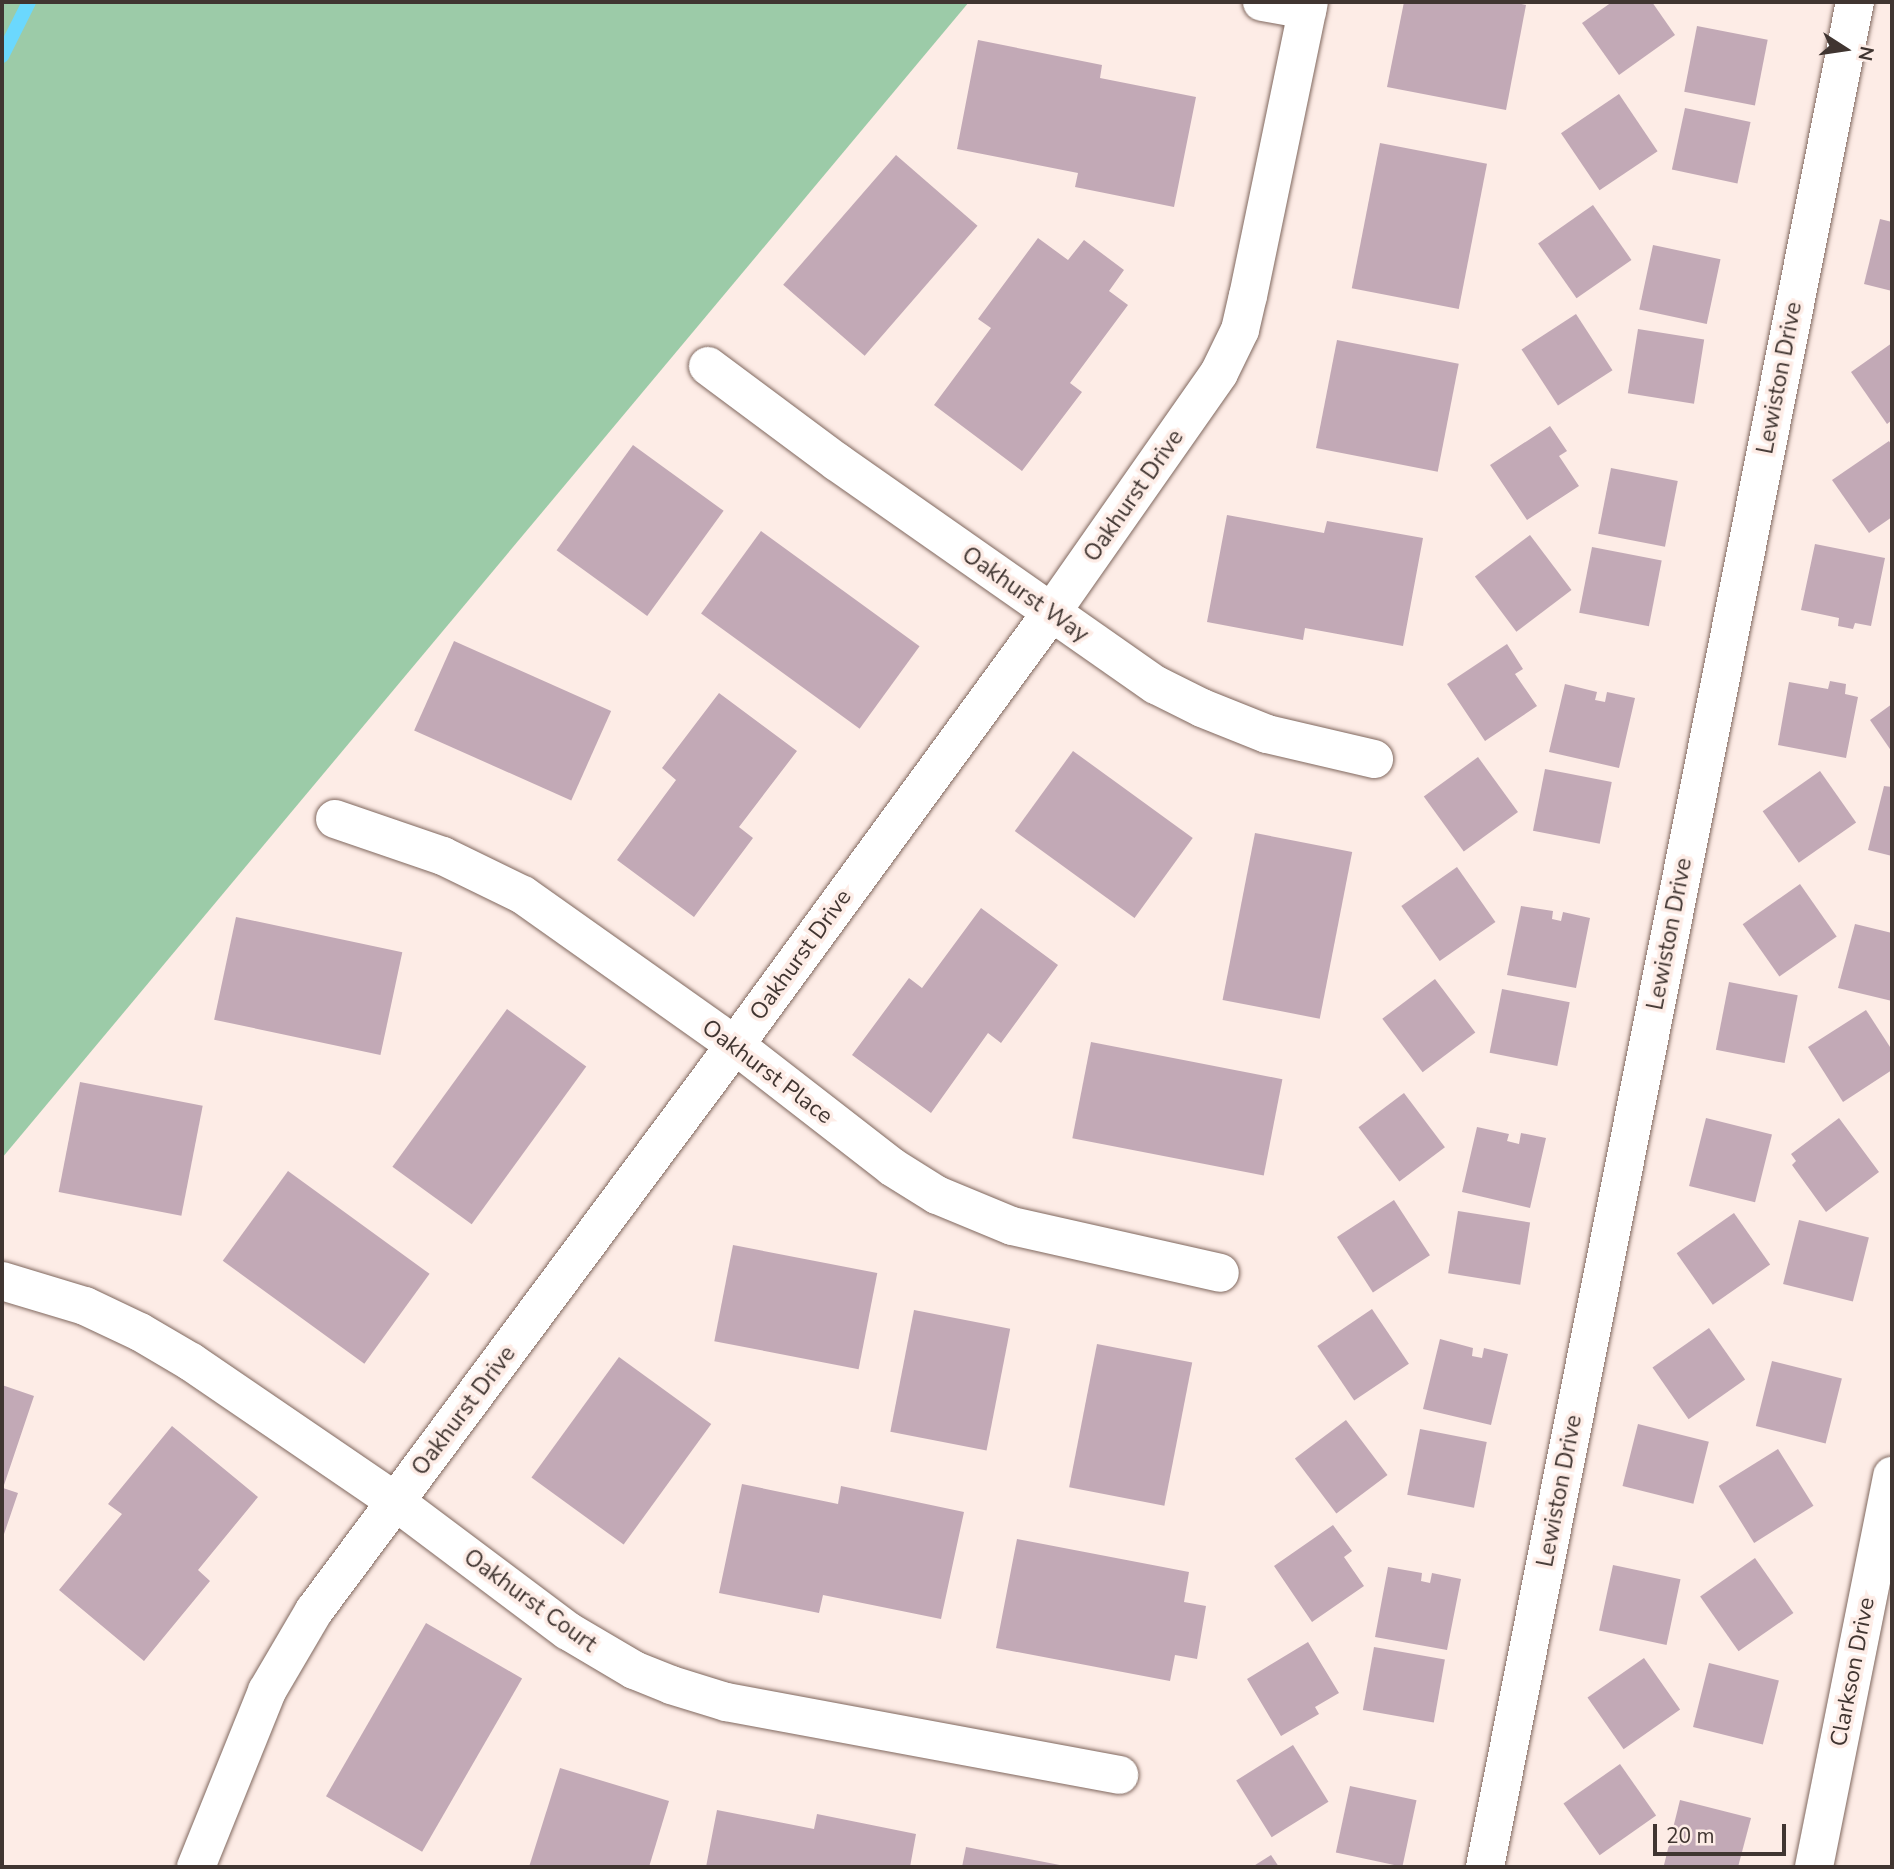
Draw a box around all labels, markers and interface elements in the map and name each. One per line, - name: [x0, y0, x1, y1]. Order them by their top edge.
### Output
- north arrow: [1810, 14, 1880, 84]
- text: N: [1851, 44, 1880, 63]
- street label: Lewiston Drive: [1752, 300, 1808, 456]
- street label: Oakhurst Drive: [1078, 425, 1190, 567]
- street label: Oakhurst Way: [956, 541, 1094, 649]
- street label: Lewiston Drive: [1642, 856, 1698, 1012]
- street label: Oakhurst Drive: [744, 884, 858, 1026]
- street label: Oakhurst Place: [696, 1014, 838, 1130]
- street label: Oakhurst Drive: [406, 1341, 522, 1481]
- street label: Lewiston Drive: [1532, 1413, 1588, 1569]
- street label: Oakhurst Court: [458, 1544, 602, 1658]
- street label: Clarkson Drive: [1825, 1595, 1881, 1749]
- scale bar: [1656, 1810, 1789, 1854]
- text: 20 m: [1666, 1822, 1715, 1850]

